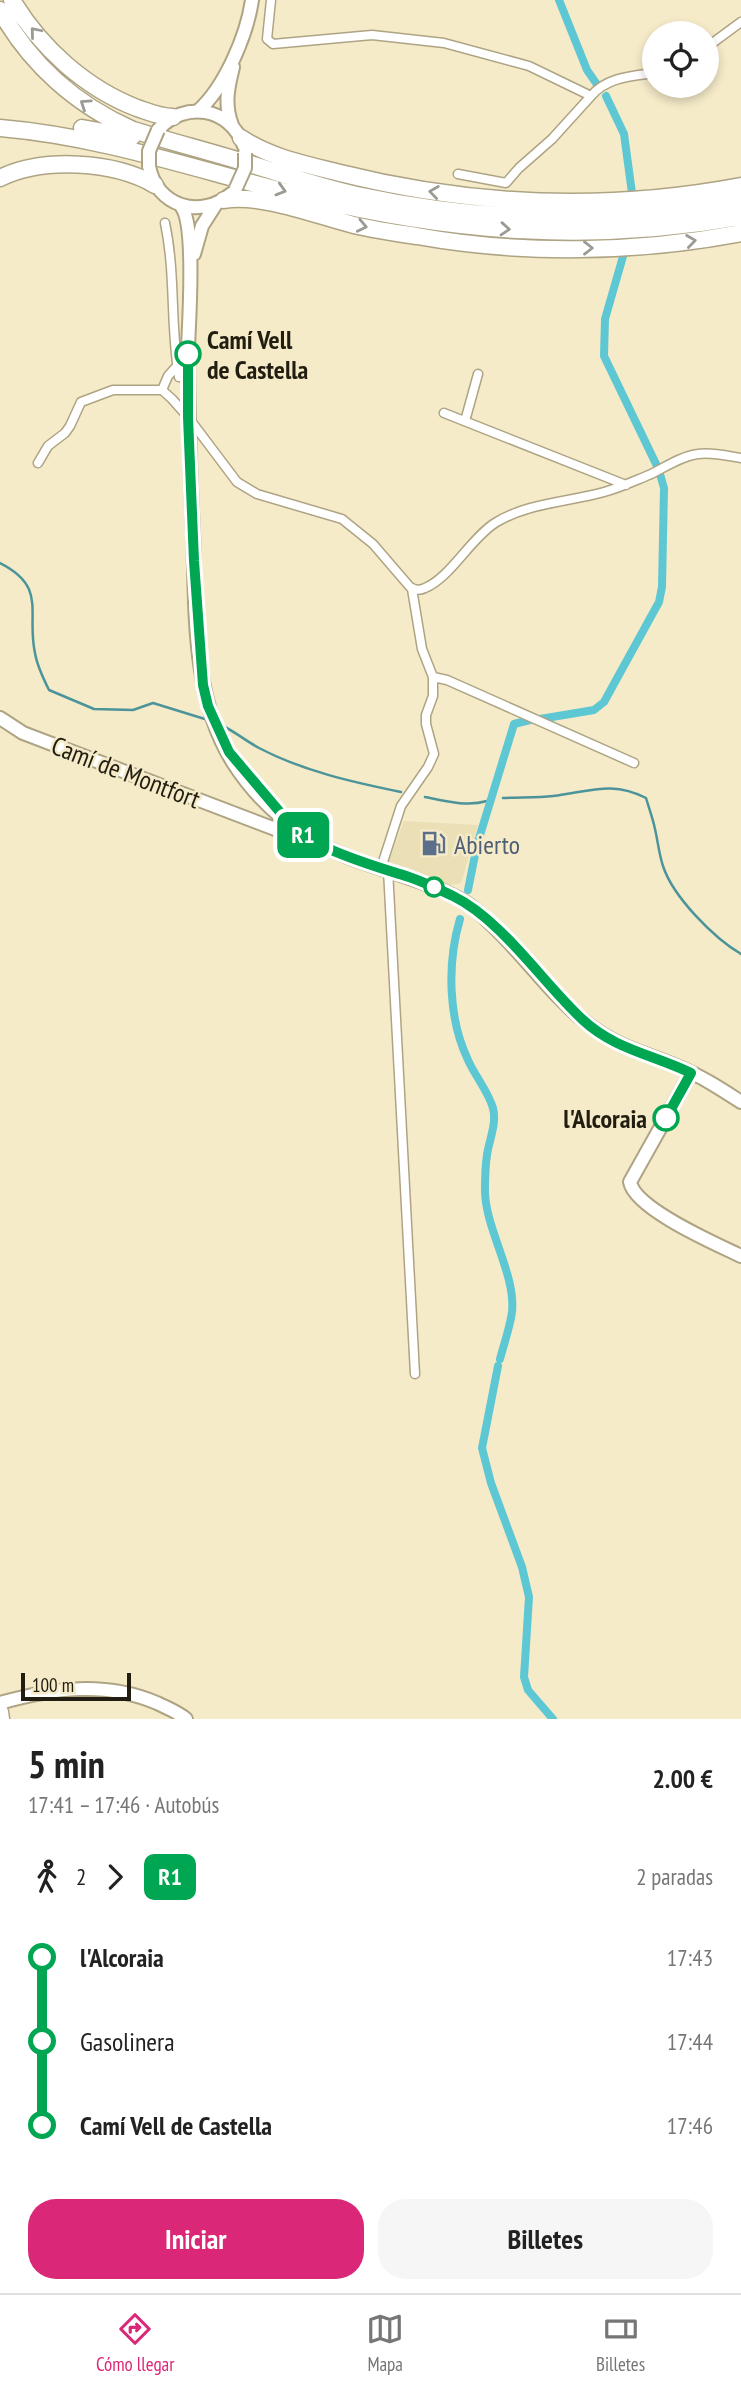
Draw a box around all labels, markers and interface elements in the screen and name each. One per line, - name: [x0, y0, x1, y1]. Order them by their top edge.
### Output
- map controls: [642, 21, 719, 98]
- button: locate: [642, 21, 719, 98]
- one-way arrow: [31, 27, 43, 40]
- one-way arrow: [80, 99, 93, 112]
- one-way arrow: [275, 182, 287, 196]
- one-way arrow: [428, 185, 440, 200]
- one-way arrow: [356, 218, 368, 233]
- one-way arrow: [500, 222, 511, 237]
- one-way arrow: [685, 234, 697, 249]
- one-way arrow: [583, 240, 594, 256]
- place label: Camí Vell de Castella: [207, 323, 308, 386]
- marker: Camí Vell de Castella: [175, 341, 201, 367]
- street label: Camí de Montfort: [47, 729, 205, 815]
- line badge: R1: [272, 812, 334, 858]
- text: R1: [291, 819, 315, 850]
- place label: Abierto: [454, 828, 520, 861]
- fuel station icon: Abierto: [420, 830, 448, 858]
- unlabelled marker: [424, 877, 444, 897]
- place label: l'Alcoraia: [563, 1102, 647, 1135]
- marker: l'Alcoraia: [653, 1105, 679, 1131]
- scale bar: [21, 1670, 131, 1702]
- text: 100 m: [32, 1673, 74, 1697]
- text: 5 min: [28, 1739, 105, 1788]
- text: 2.00 €: [652, 1762, 713, 1795]
- text: 17:41 – 17:46 · Autobús: [28, 1790, 219, 1819]
- icon: walk: [28, 1858, 66, 1896]
- icon: forward: [96, 1858, 134, 1896]
- text: R1: [158, 1861, 182, 1892]
- text: 2: [76, 1862, 86, 1891]
- text: 2 paradas: [636, 1862, 713, 1891]
- text: l'Alcoraia: [80, 1941, 164, 1974]
- text: 17:43: [667, 1943, 713, 1972]
- text: Gasolinera: [80, 2025, 175, 2058]
- text: 17:44: [667, 2027, 713, 2056]
- text: Camí Vell de Castella: [80, 2109, 272, 2142]
- text: 17:46: [667, 2111, 713, 2140]
- button: Iniciar: [28, 2199, 364, 2279]
- button: Billetes: [378, 2199, 713, 2279]
- tab: Cómo llegar: [96, 2310, 174, 2376]
- tab: Mapa: [366, 2310, 404, 2376]
- tab: Billetes: [596, 2310, 645, 2376]

